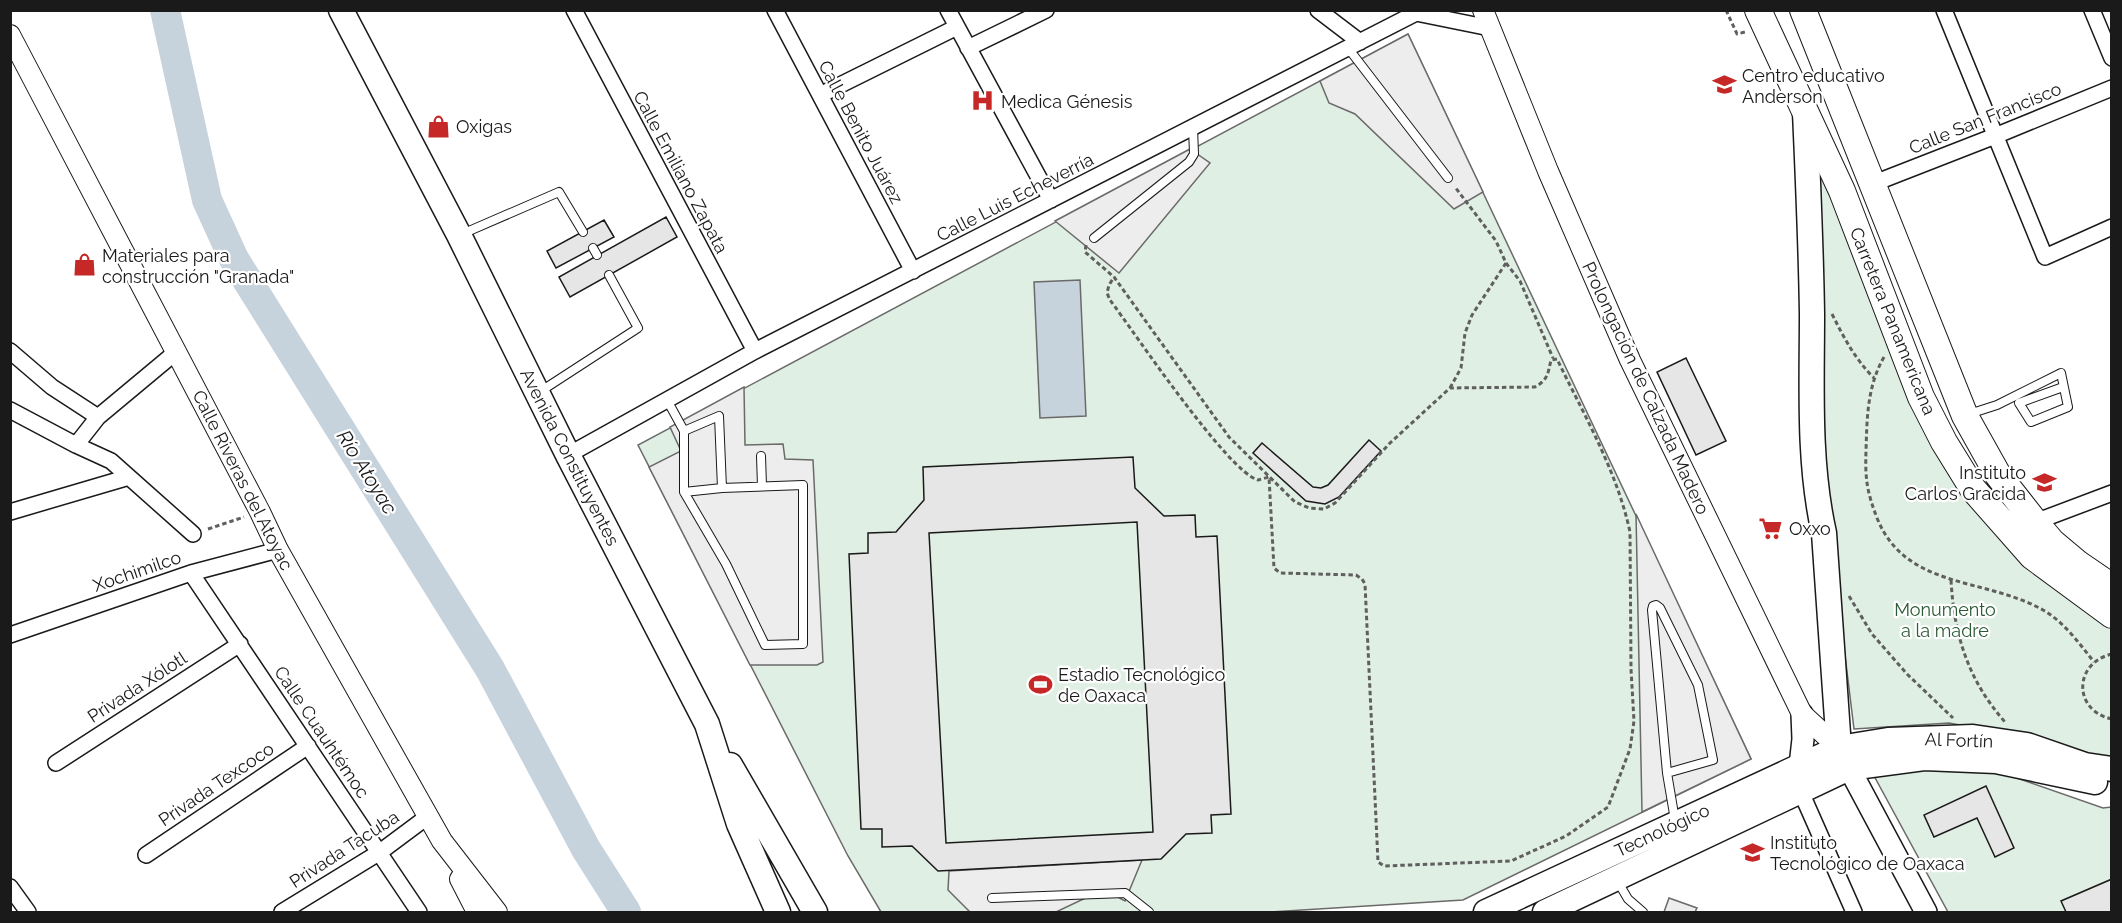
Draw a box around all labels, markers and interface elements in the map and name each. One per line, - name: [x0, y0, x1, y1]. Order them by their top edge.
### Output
- street label: Calle Benito Juárez: [814, 57, 908, 207]
- place label: Centro educativo Anderson: [1742, 65, 1885, 107]
- school or university icon: Centro educativo Anderson: [1711, 72, 1737, 98]
- street label: Calle San Francisco: [1906, 78, 2064, 158]
- street label: Calle Emiliano Zapata: [629, 87, 733, 257]
- hospital icon: Medica Génesis: [970, 88, 996, 114]
- place label: Medica Génesis: [1001, 91, 1133, 112]
- shop icon: Oxigas: [425, 113, 451, 139]
- place label: Oxigas: [456, 116, 512, 137]
- street label: Calle Luis Echeverría: [933, 148, 1097, 246]
- street label: Carretera Panamericana: [1846, 224, 1940, 418]
- place label: Materiales para construcción "Granada": [102, 245, 294, 287]
- shop icon: Materiales para construcción "Granada": [71, 252, 97, 278]
- street label: Prolongación de Calzada Madero: [1578, 258, 1714, 518]
- street label: Avenida Constituyentes: [516, 365, 624, 549]
- street label: Calle Riveras del Atoyac: [188, 386, 298, 574]
- water label: Río Atoyac: [332, 426, 402, 519]
- place label: Instituto Carlos Gracida: [1905, 462, 2026, 504]
- school or university icon: Instituto Carlos Gracida: [2031, 469, 2057, 495]
- supermarket icon: Oxxo: [1758, 515, 1784, 541]
- place label: Oxxo: [1789, 518, 1831, 539]
- street label: Xochimilco: [90, 546, 184, 596]
- park label: Monumento a la madre: [1894, 599, 1996, 641]
- street label: Privada Xólotl: [84, 647, 191, 727]
- street label: Calle Cuauhtémoc: [270, 662, 374, 802]
- place label: Estadio Tecnológico de Oaxaca: [1058, 664, 1225, 706]
- sports icon: Estadio Tecnológico de Oaxaca: [1027, 671, 1053, 697]
- street label: Al Fortín: [1924, 728, 1994, 752]
- street label: Privada Texcoco: [154, 738, 278, 830]
- street label: Tecnológico: [1611, 799, 1713, 861]
- street label: Privada Tacuba: [285, 806, 403, 892]
- place label: Instituto Tecnológico de Oaxaca: [1770, 832, 1964, 874]
- school or university icon: Instituto Tecnológico de Oaxaca: [1739, 839, 1765, 865]

